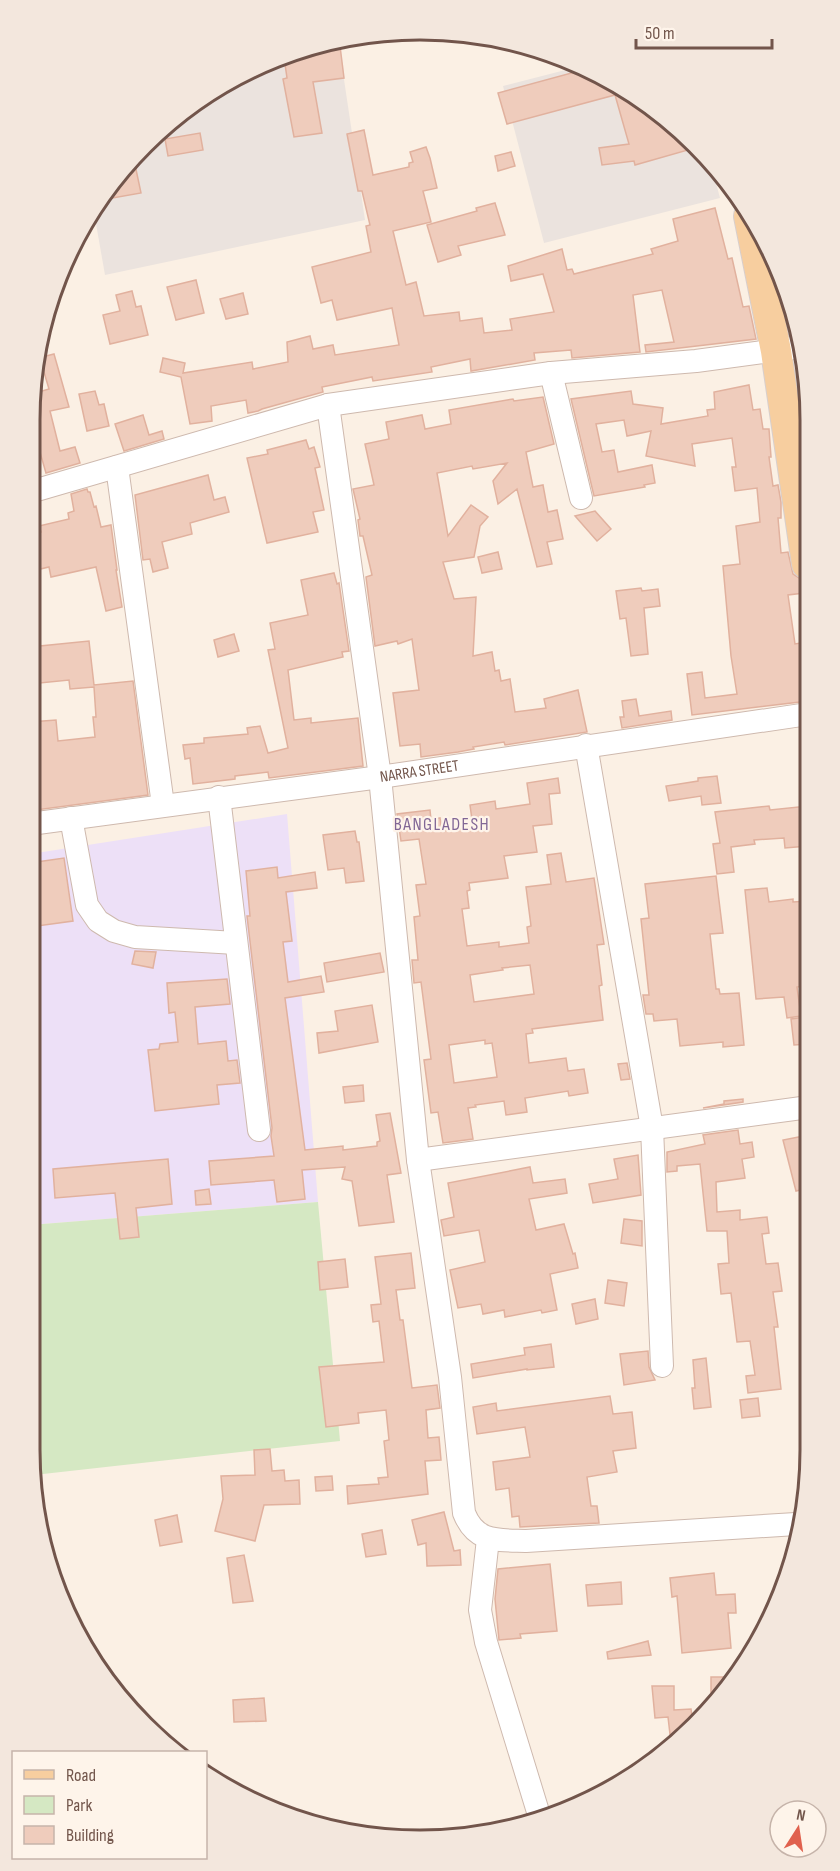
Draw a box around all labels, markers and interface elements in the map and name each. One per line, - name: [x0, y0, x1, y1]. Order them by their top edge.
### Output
- scale bar: [636, 12, 772, 50]
- text: 50 m: [645, 23, 675, 44]
- street label: NARRA STREET: [379, 756, 461, 786]
- district label: BANGLADESH: [394, 814, 490, 835]
- legend: [12, 1751, 207, 1859]
- text: Road: [66, 1765, 96, 1786]
- text: Park: [66, 1795, 92, 1816]
- north arrow: [768, 1799, 828, 1859]
- text: N: [795, 1806, 807, 1826]
- text: Building: [66, 1825, 114, 1846]

